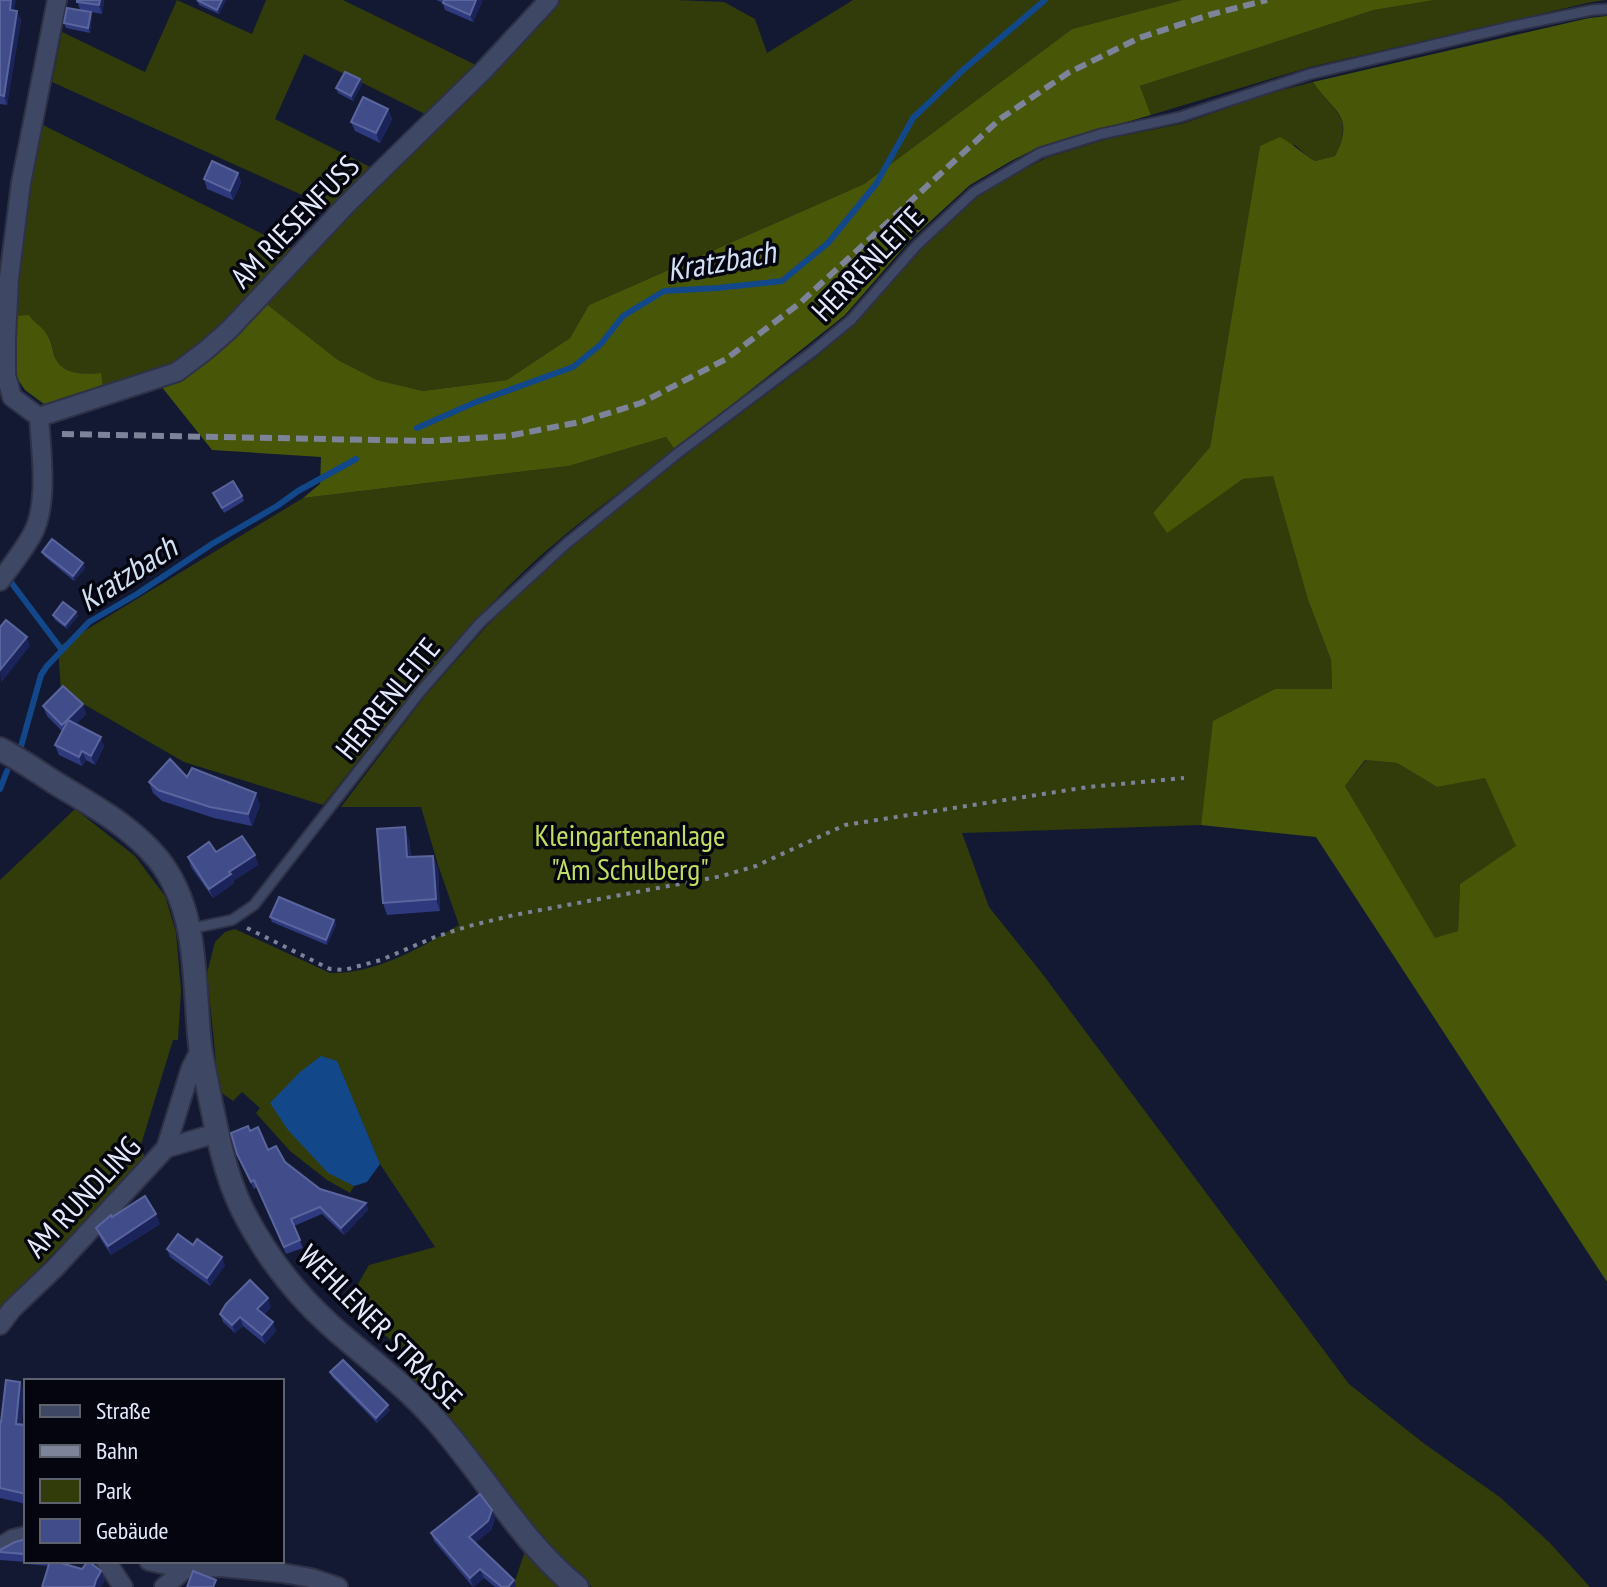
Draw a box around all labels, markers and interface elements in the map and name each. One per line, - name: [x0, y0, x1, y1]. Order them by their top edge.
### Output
- street label: AM RIESENFUSS: [221, 146, 367, 296]
- street label: HERRENLEITE: [802, 197, 932, 329]
- water label: Kratzbach: [664, 230, 780, 290]
- water label: Kratzbach: [70, 525, 186, 620]
- street label: HERRENLEITE: [326, 629, 448, 767]
- park label: Kleingartenanlage "Am Schulberg": [535, 815, 725, 888]
- street label: AM RUNDLING: [16, 1127, 148, 1265]
- street label: WEHLENER STRASSE: [291, 1236, 471, 1416]
- legend: [24, 1379, 284, 1563]
- text: Straße: [96, 1395, 151, 1426]
- text: Bahn: [96, 1435, 138, 1466]
- text: Park: [96, 1475, 132, 1506]
- text: Gebäude: [96, 1515, 168, 1546]

